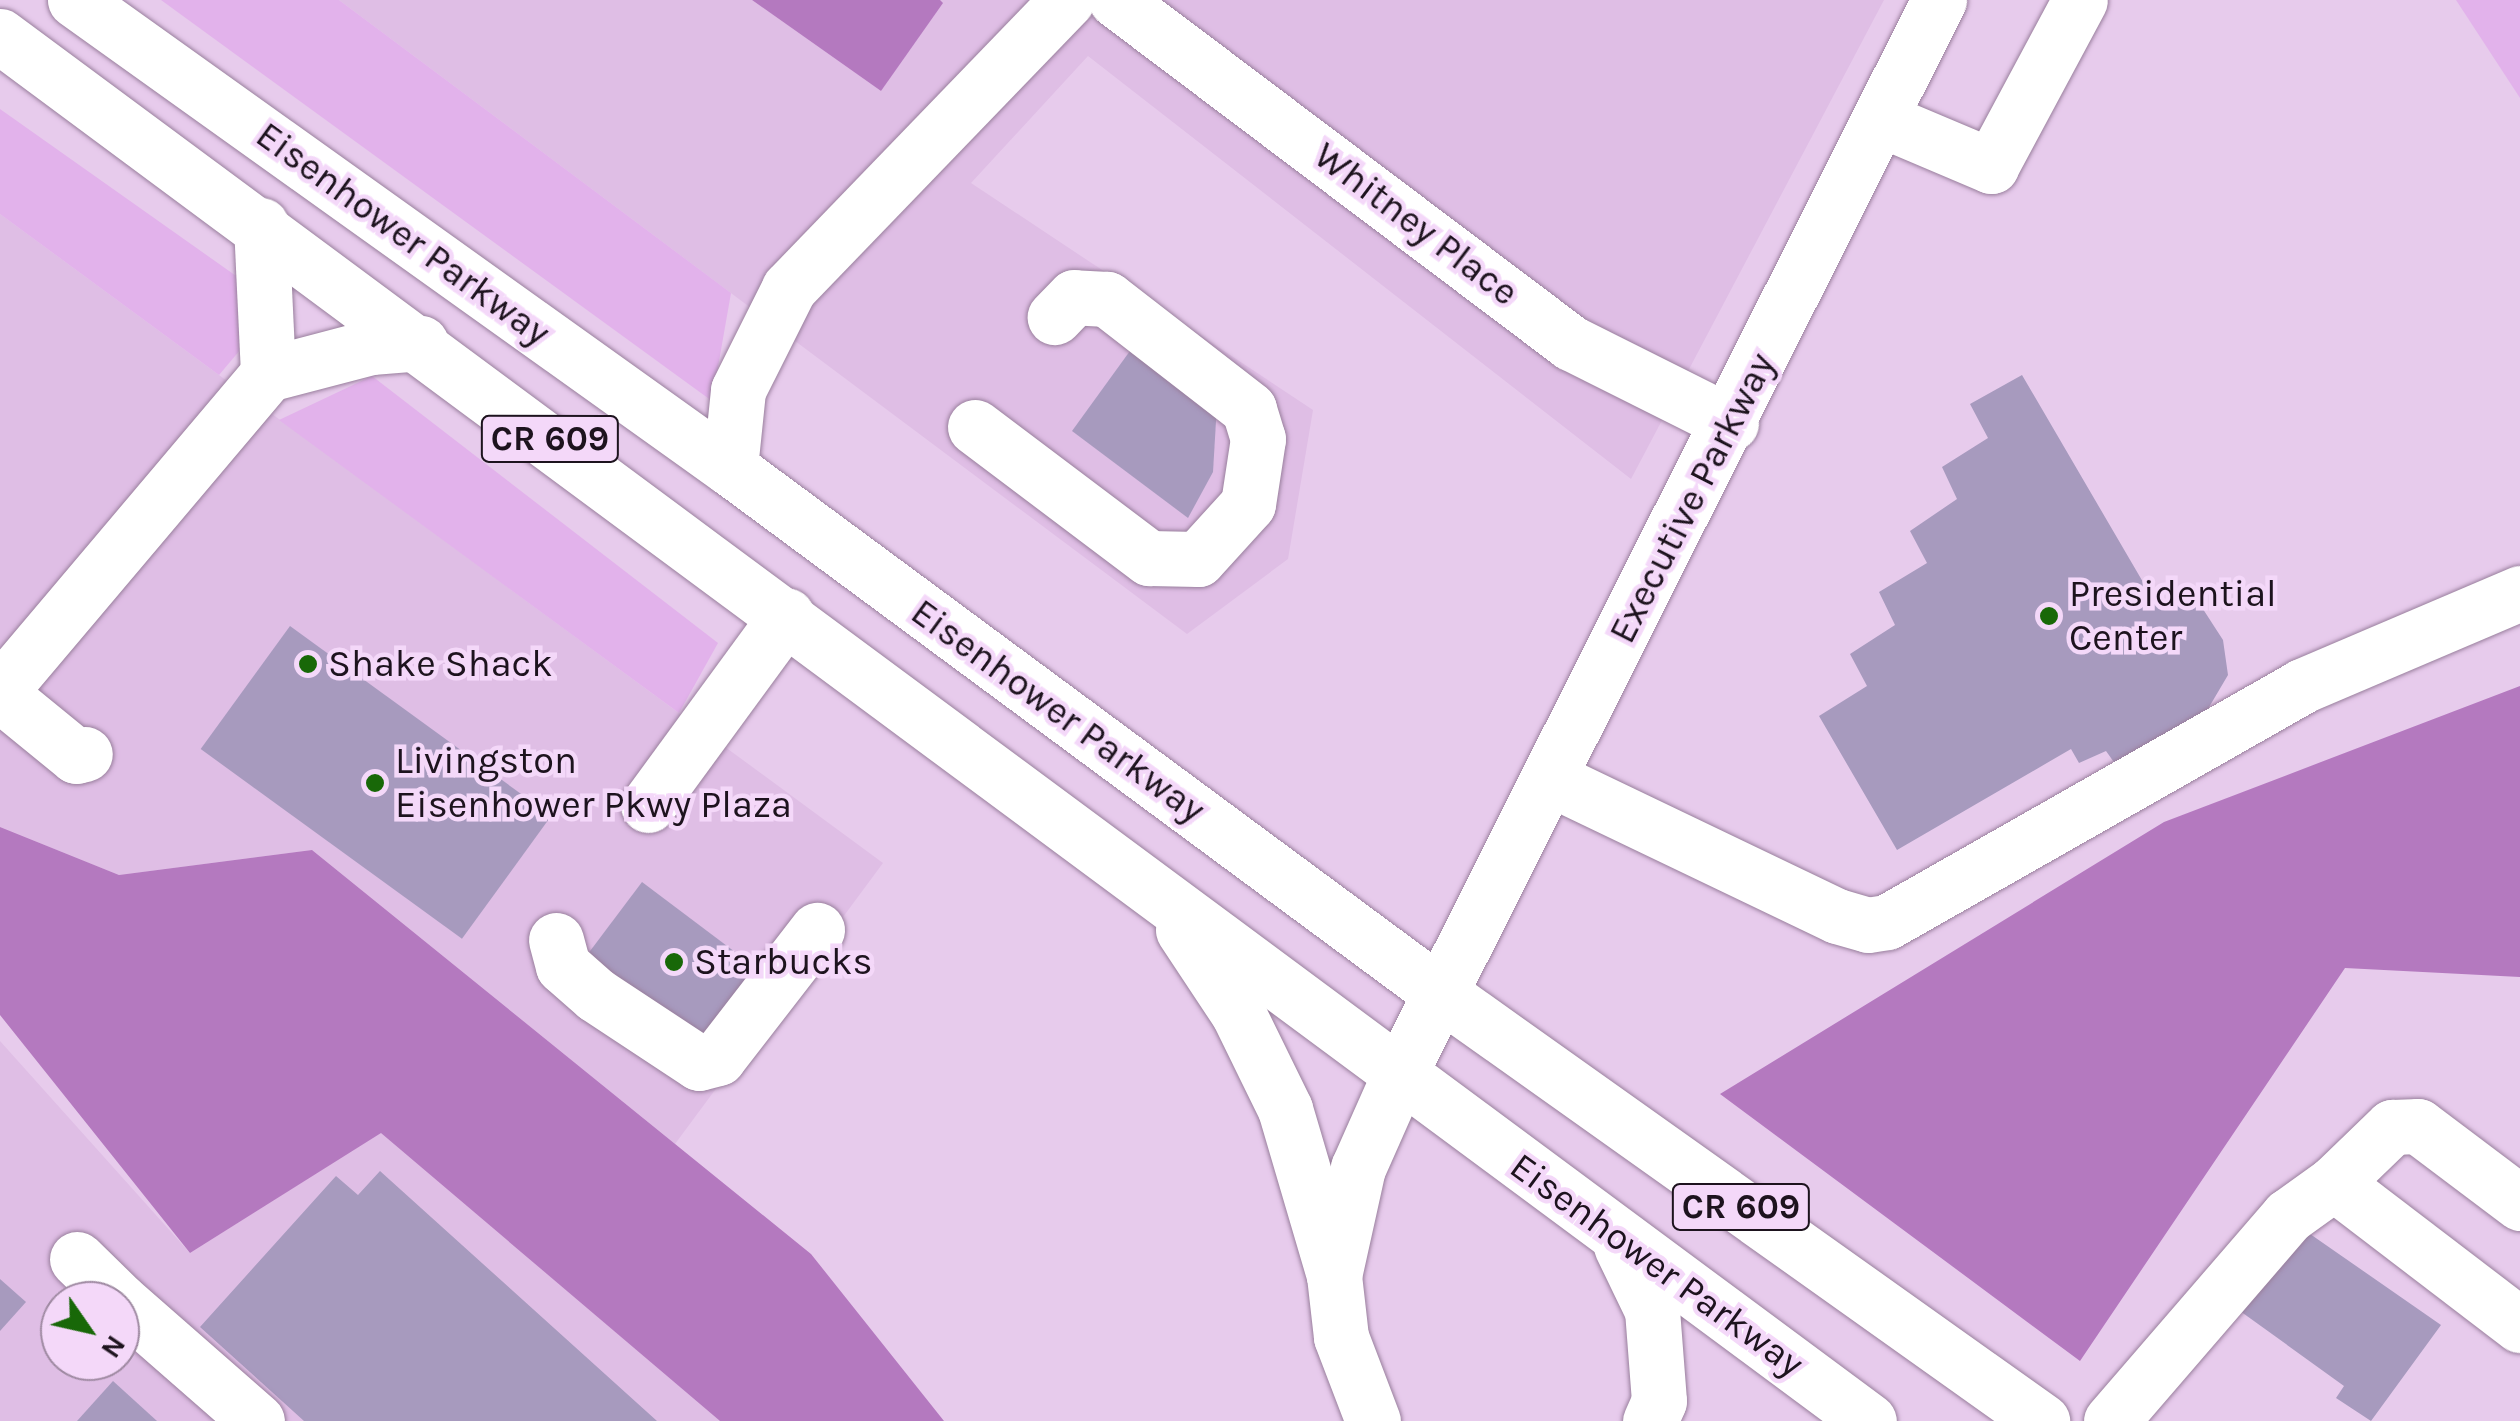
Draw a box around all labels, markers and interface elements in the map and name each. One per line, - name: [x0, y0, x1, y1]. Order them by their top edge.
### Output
- street label: Eisenhower Parkway: [247, 112, 559, 356]
- street label: Whitney Place: [1305, 133, 1527, 315]
- street label: Executive Parkway: [1599, 345, 1785, 651]
- road number: CR 609: [480, 409, 620, 469]
- place label: Presidential Center: [2069, 571, 2277, 660]
- street label: Eisenhower Parkway: [902, 589, 1214, 833]
- marker: Presidential Center: [2038, 605, 2060, 627]
- place label: Shake Shack: [328, 641, 553, 687]
- marker: Shake Shack: [297, 653, 319, 675]
- place label: Livingston Eisenhower Pkwy Plaza: [395, 738, 792, 828]
- marker: Livingston Eisenhower Pkwy Plaza: [364, 772, 386, 794]
- place label: Starbucks: [694, 939, 872, 985]
- marker: Starbucks: [663, 951, 685, 973]
- street label: Eisenhower Parkway: [1501, 1143, 1813, 1387]
- road number: CR 609: [1671, 1177, 1811, 1237]
- north arrow: [40, 1281, 140, 1381]
- text: N: [94, 1329, 133, 1364]

